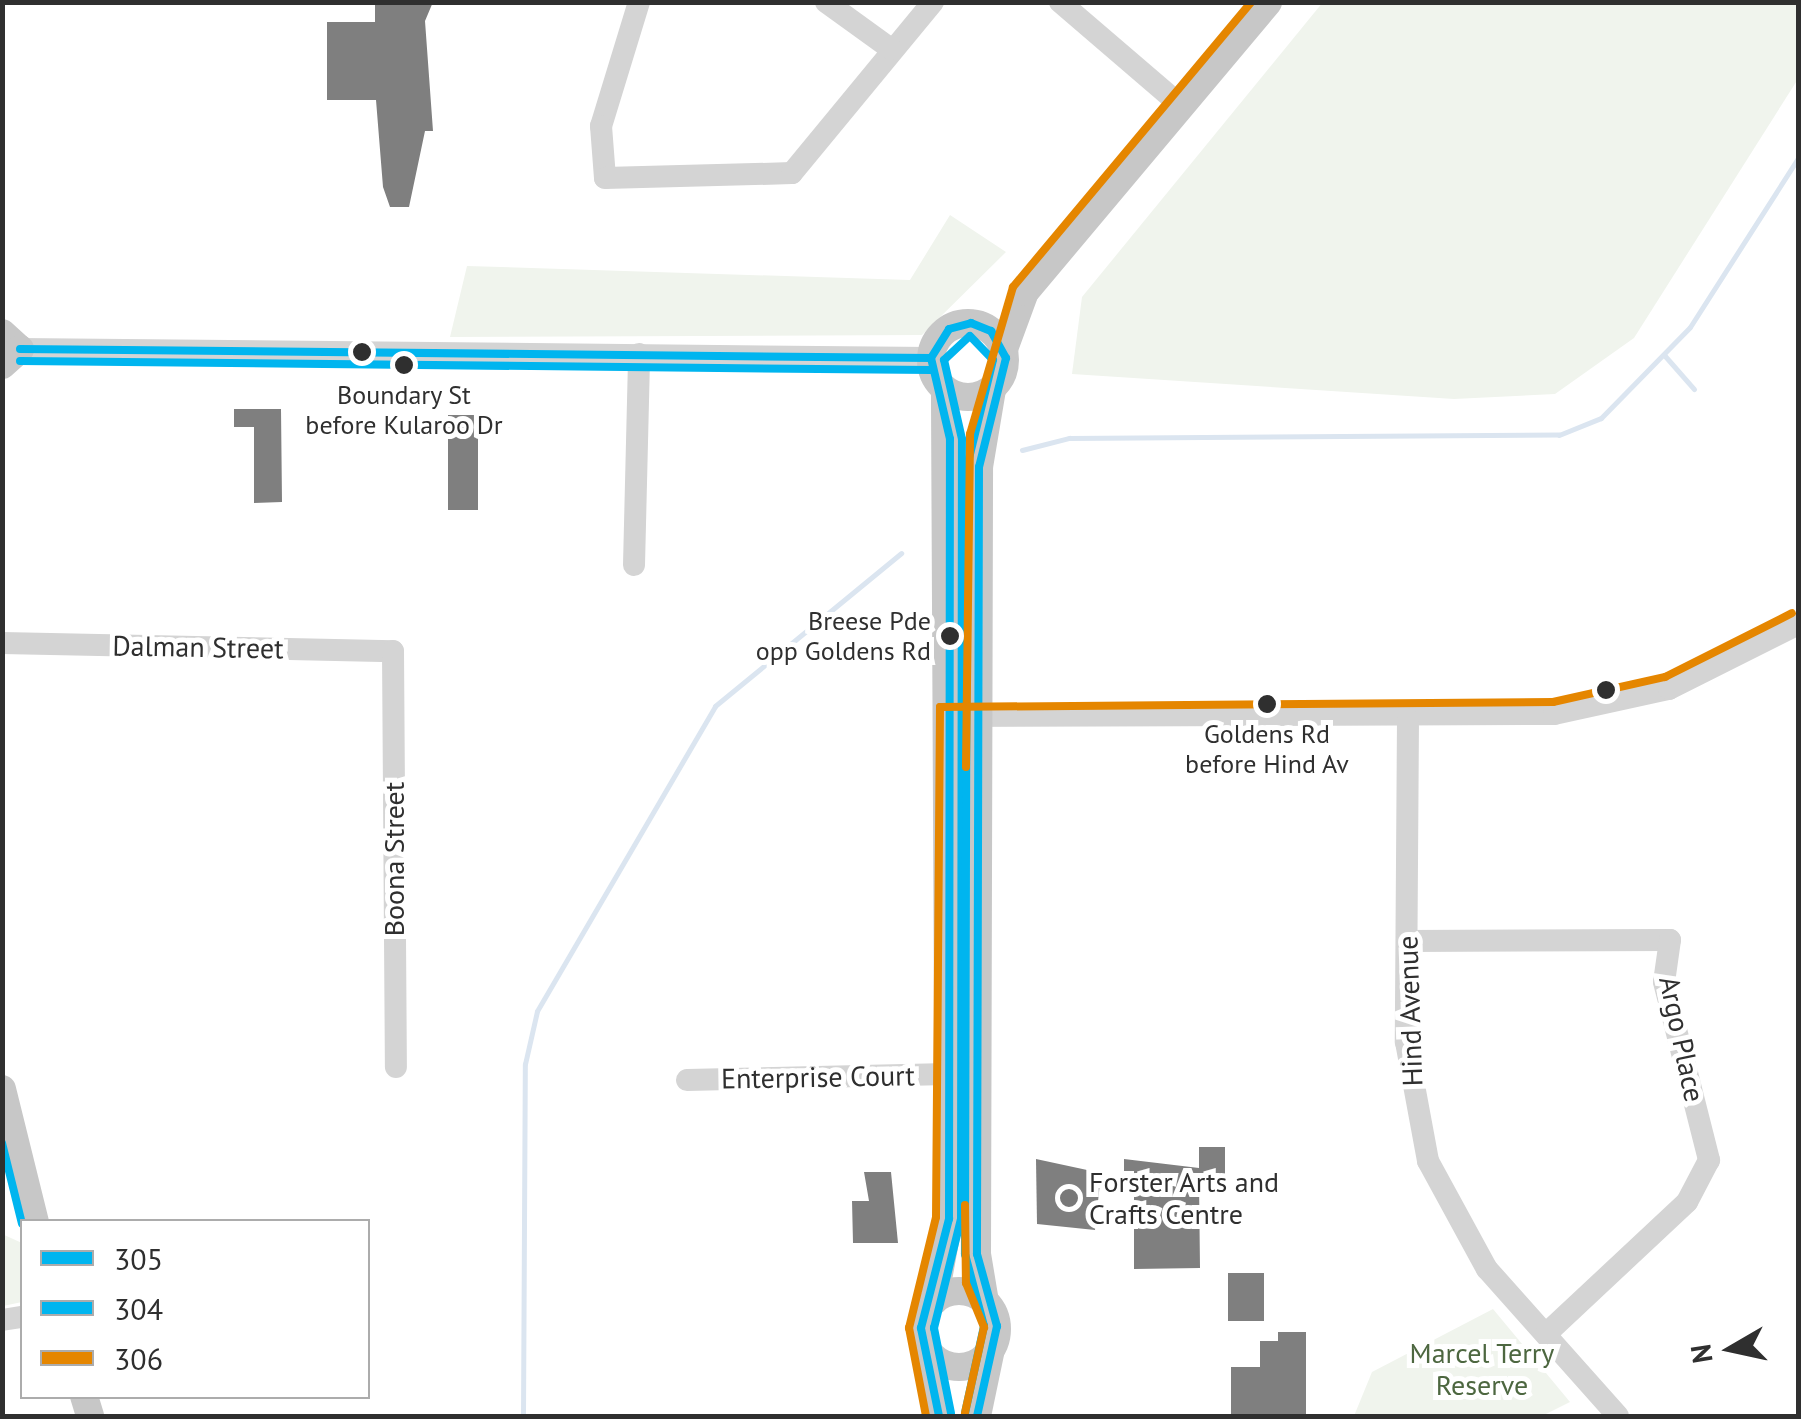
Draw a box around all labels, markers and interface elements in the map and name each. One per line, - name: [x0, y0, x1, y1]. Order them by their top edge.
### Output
- unlabelled marker: [352, 342, 372, 362]
- marker: Boundary St before Kularoo Dr: [394, 355, 414, 375]
- place label: Boundary St before Kularoo Dr: [305, 379, 503, 440]
- place label: Breese Pde opp Goldens Rd: [756, 605, 931, 666]
- marker: Breese Pde opp Goldens Rd: [940, 626, 960, 646]
- street label: Dalman Street: [112, 629, 284, 665]
- unlabelled marker: [1596, 680, 1616, 700]
- marker: Goldens Rd before Hind Av: [1257, 694, 1277, 714]
- place label: Goldens Rd before Hind Av: [1185, 718, 1349, 780]
- street label: Boona Street: [377, 782, 411, 936]
- street label: Hind Avenue: [1391, 935, 1429, 1087]
- street label: Argo Place: [1652, 973, 1712, 1105]
- street label: Enterprise Court: [721, 1059, 915, 1095]
- place label: Forster Arts and Crafts Centre: [1089, 1165, 1280, 1231]
- marker: Forster Arts and Crafts Centre: [1058, 1187, 1080, 1209]
- legend: [20, 1219, 370, 1399]
- text: 305: [114, 1239, 163, 1278]
- text: 304: [114, 1289, 163, 1328]
- north arrow: [1681, 1299, 1781, 1399]
- park label: Marcel Terry Reserve: [1409, 1336, 1555, 1402]
- text: 306: [114, 1339, 163, 1378]
- text: N: [1681, 1342, 1721, 1366]

